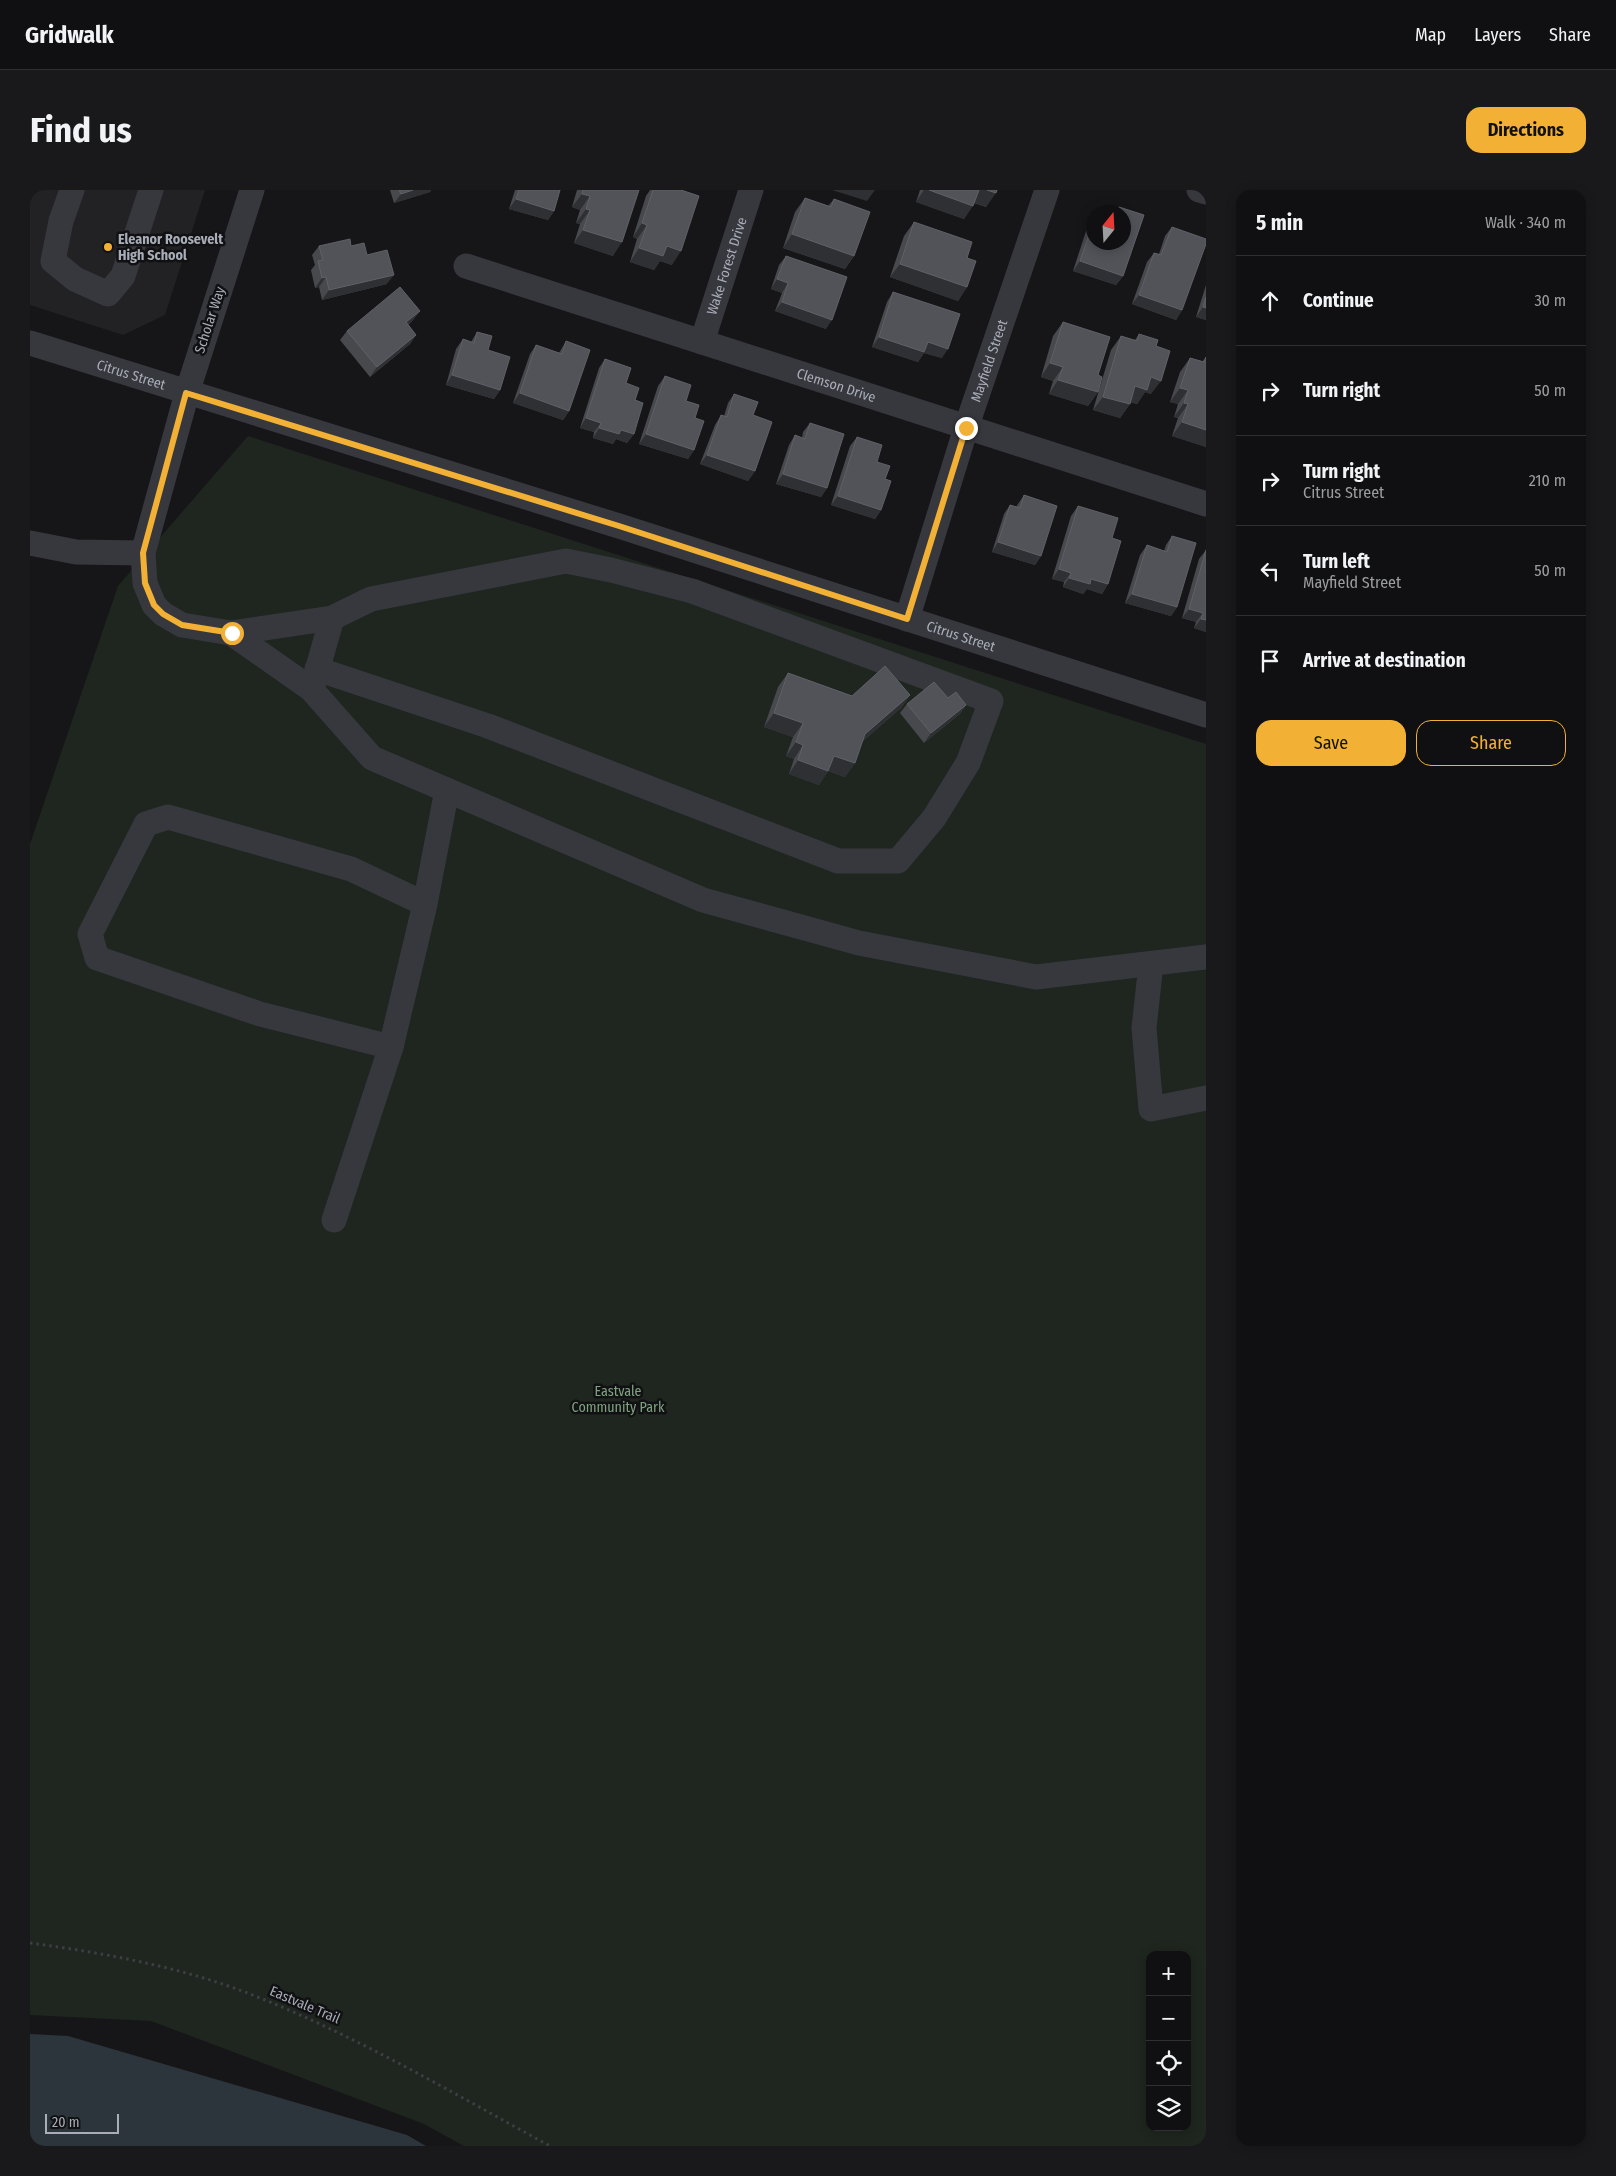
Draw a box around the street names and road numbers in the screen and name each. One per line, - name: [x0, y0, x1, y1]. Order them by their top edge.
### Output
- street label: Wake Forest Drive: [703, 215, 750, 317]
- street label: Scholar Way: [191, 284, 229, 356]
- street label: Mayfield Street: [967, 317, 1011, 404]
- street label: Citrus Street: [95, 356, 168, 393]
- street label: Clemson Drive: [795, 364, 878, 406]
- street label: Citrus Street: [924, 617, 998, 655]
- street label: Eastvale Trail: [267, 1983, 343, 2028]

